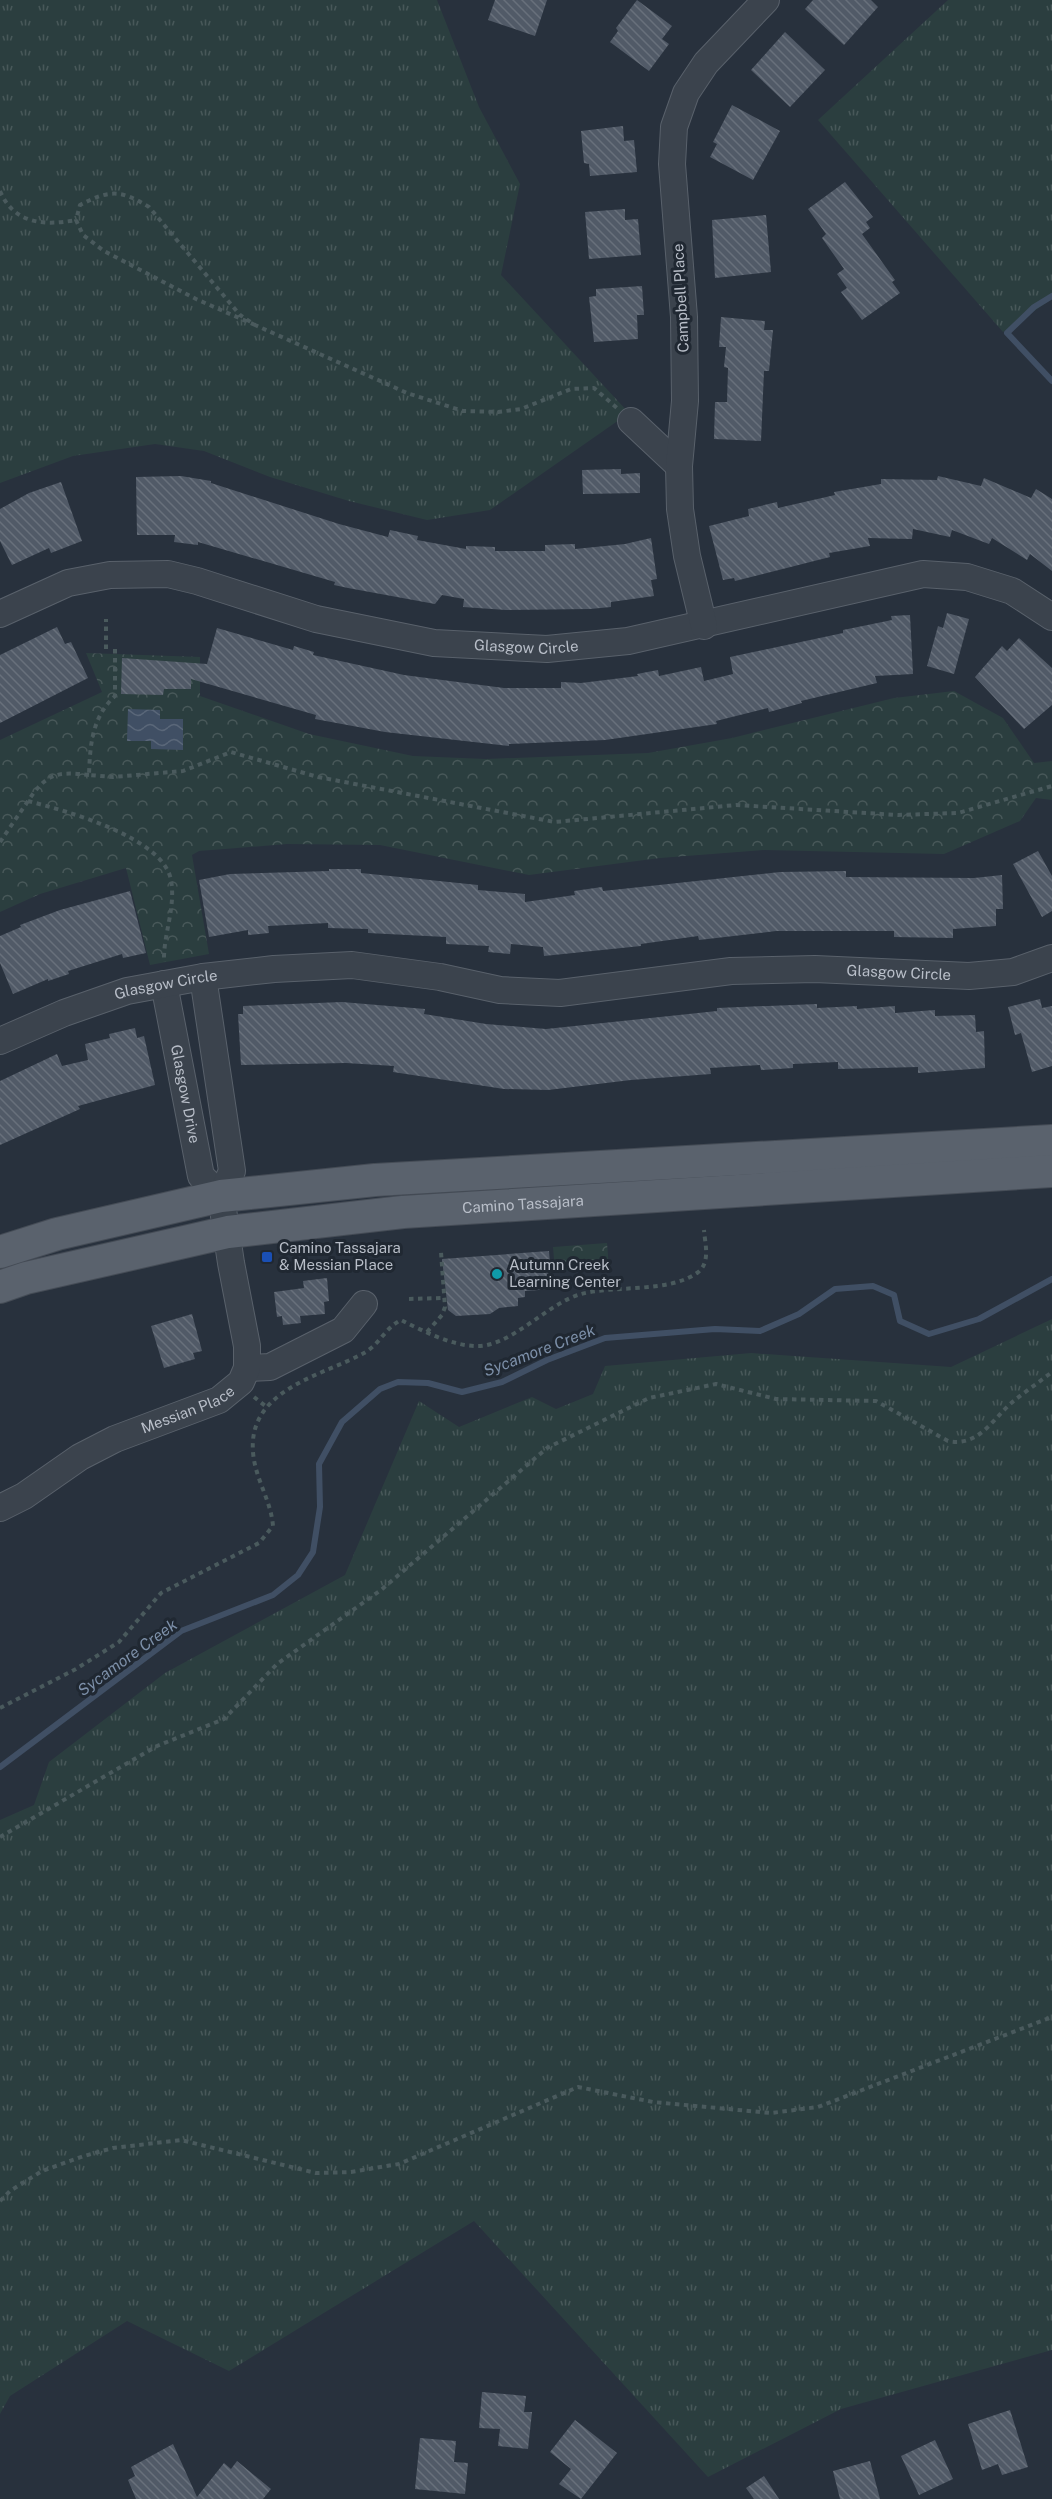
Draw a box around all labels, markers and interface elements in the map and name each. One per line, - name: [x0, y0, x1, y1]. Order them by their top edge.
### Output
- street label: Campbell Place: [669, 243, 692, 353]
- street label: Glasgow Circle: [473, 636, 579, 657]
- street label: Glasgow Circle: [846, 961, 951, 983]
- street label: Glasgow Circle: [112, 966, 218, 1003]
- street label: Glasgow Drive: [168, 1043, 203, 1145]
- street label: Camino Tassajara: [462, 1192, 584, 1216]
- place label: Camino Tassajara & Messian Place: [279, 1239, 401, 1273]
- marker: Camino Tassajara & Messian Place: [260, 1250, 274, 1264]
- place label: Autumn Creek Learning Center: [509, 1256, 621, 1290]
- marker: Autumn Creek Learning Center: [490, 1267, 504, 1281]
- water label: Sycamore Creek: [481, 1320, 598, 1381]
- street label: Messian Place: [139, 1382, 238, 1436]
- water label: Sycamore Creek: [74, 1615, 181, 1700]

